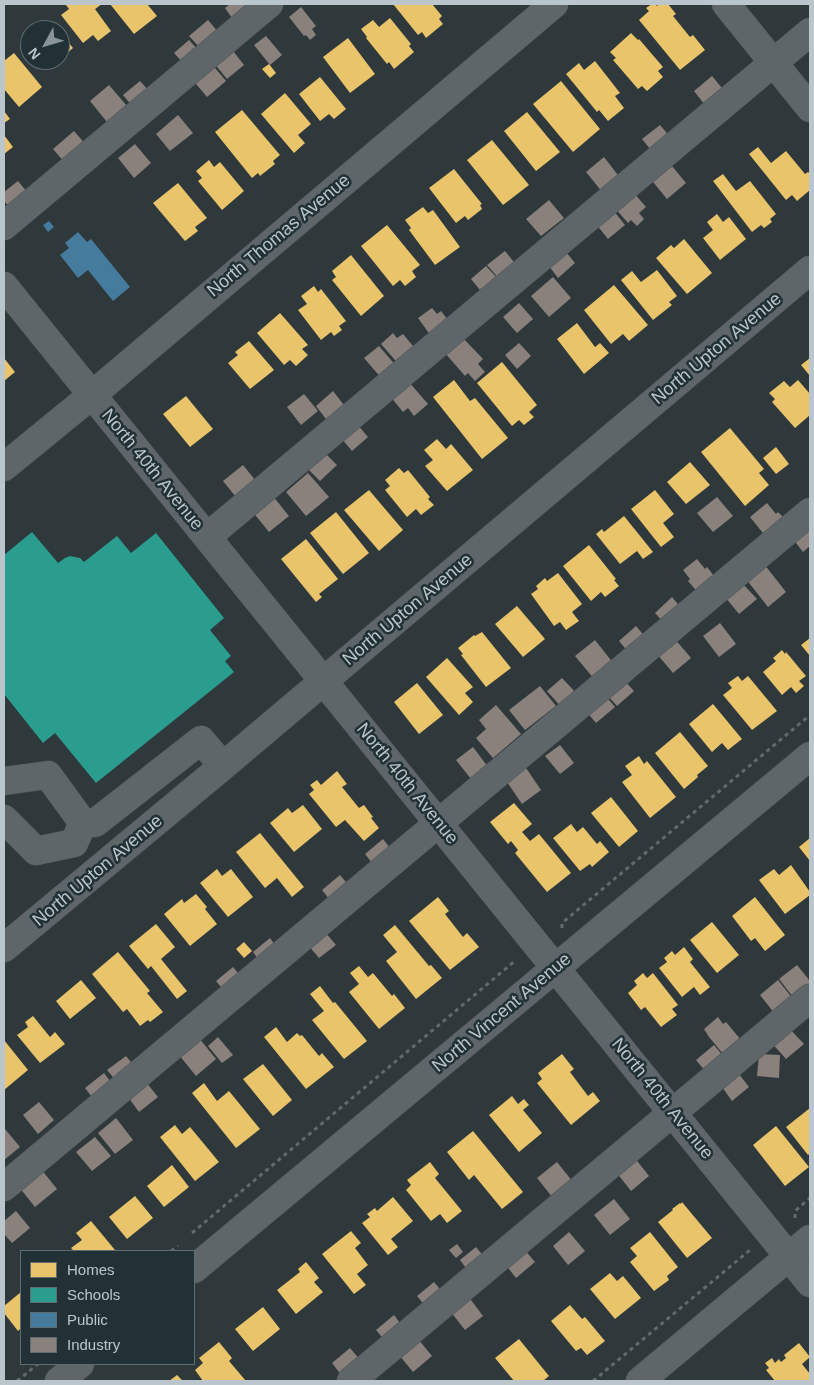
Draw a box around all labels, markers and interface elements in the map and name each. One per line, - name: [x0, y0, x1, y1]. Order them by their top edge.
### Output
- north arrow: [20, 20, 70, 70]
- text: N: [25, 45, 44, 63]
- street label: North Thomas Avenue: [203, 170, 355, 302]
- street label: North Upton Avenue: [648, 288, 786, 410]
- street label: North 40th Avenue: [96, 405, 208, 535]
- street label: North Upton Avenue: [339, 549, 477, 671]
- street label: North 40th Avenue: [351, 719, 463, 849]
- street label: North Upton Avenue: [29, 810, 167, 932]
- street label: North Vincent Avenue: [428, 949, 576, 1077]
- street label: North 40th Avenue: [606, 1034, 718, 1164]
- legend: [20, 1250, 195, 1365]
- text: Homes: [67, 1261, 115, 1278]
- text: Schools: [67, 1286, 120, 1303]
- text: Public: [67, 1311, 108, 1328]
- text: Industry: [67, 1336, 120, 1353]

